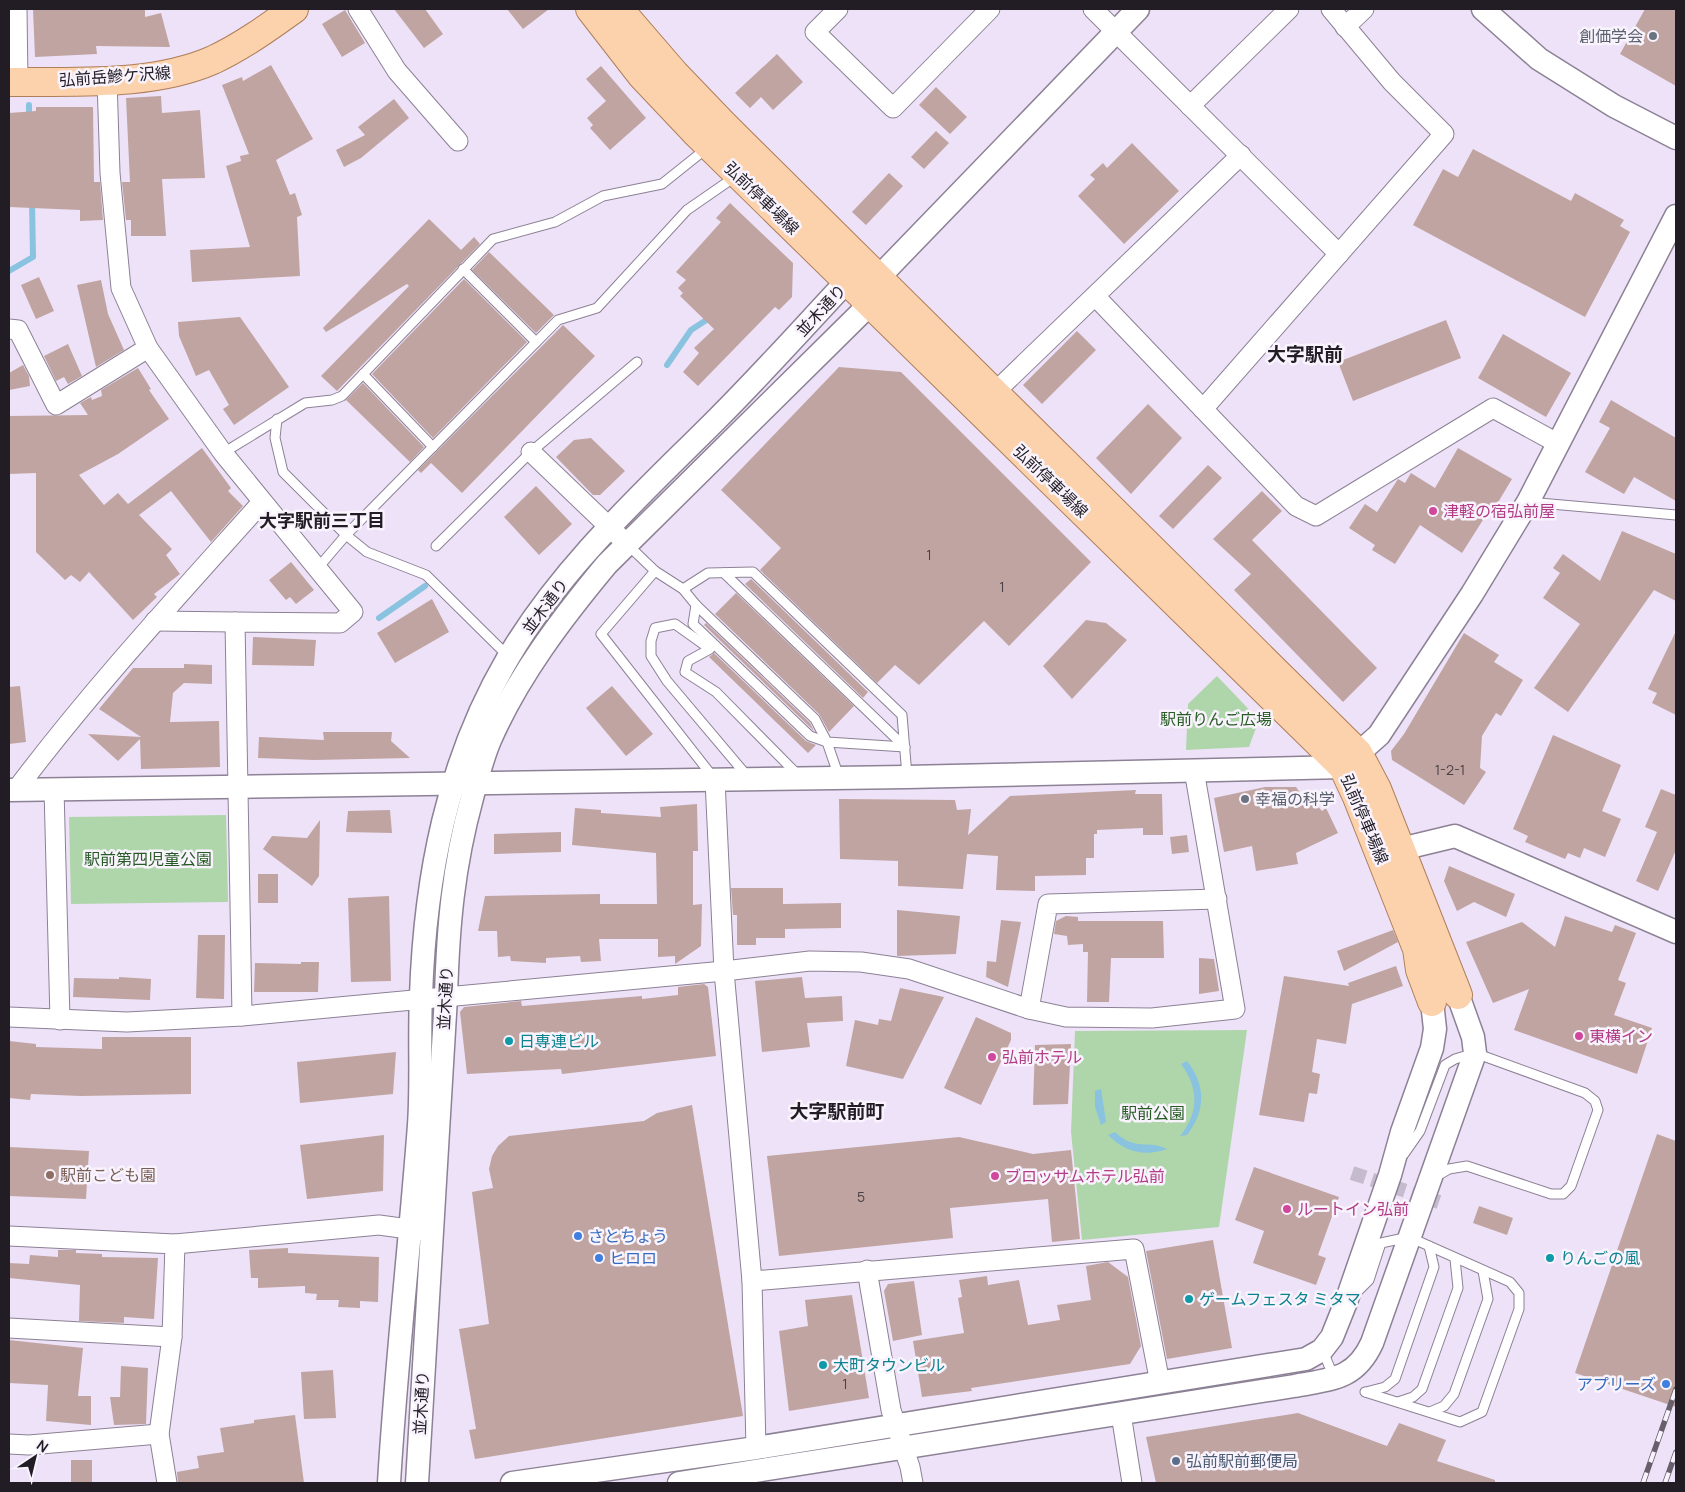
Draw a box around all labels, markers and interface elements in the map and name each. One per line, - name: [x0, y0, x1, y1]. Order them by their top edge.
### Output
- place label: 創価学会: [1579, 25, 1643, 47]
- marker: 創価学会: [1647, 30, 1659, 42]
- street label: 弘前岳鰺ケ沢線: [58, 61, 172, 91]
- street label: 弘前停車場線: [720, 157, 804, 239]
- street label: 並木通り: [791, 279, 851, 341]
- district label: 大字駅前: [1267, 341, 1343, 367]
- street label: 弘前停車場線: [1009, 440, 1093, 522]
- place label: 津軽の宿弘前屋: [1443, 500, 1555, 522]
- marker: 津軽の宿弘前屋: [1427, 505, 1439, 517]
- district label: 大字駅前三丁目: [259, 508, 385, 532]
- house number: 1: [926, 545, 932, 564]
- street label: 並木通り: [517, 574, 573, 638]
- house number: 1: [999, 577, 1005, 596]
- park label: 駅前りんご広場: [1160, 708, 1272, 730]
- house number: 1-2-1: [1435, 760, 1465, 779]
- street label: 弘前停車場線: [1336, 771, 1394, 867]
- place label: 幸福の科学: [1255, 788, 1335, 810]
- marker: 幸福の科学: [1239, 793, 1251, 805]
- park label: 駅前第四児童公園: [84, 848, 212, 870]
- street label: 並木通り: [432, 965, 458, 1031]
- place label: 東横イン: [1589, 1025, 1653, 1047]
- place label: 日専連ビル: [519, 1030, 599, 1052]
- marker: 東横イン: [1573, 1030, 1585, 1042]
- marker: 日専連ビル: [503, 1035, 515, 1047]
- place label: 弘前ホテル: [1002, 1046, 1082, 1068]
- marker: 弘前ホテル: [986, 1051, 998, 1063]
- district label: 大字駅前町: [789, 1098, 885, 1124]
- park label: 駅前公園: [1121, 1102, 1185, 1124]
- place label: 駅前こども園: [60, 1164, 156, 1186]
- place label: ブロッサムホテル弘前: [1005, 1165, 1165, 1187]
- marker: 駅前こども園: [44, 1169, 56, 1181]
- marker: ブロッサムホテル弘前: [989, 1170, 1001, 1182]
- house number: 5: [857, 1187, 865, 1206]
- place label: ルートイン弘前: [1297, 1198, 1409, 1220]
- marker: ルートイン弘前: [1281, 1203, 1293, 1215]
- place label: さとちょう: [588, 1225, 668, 1247]
- marker: さとちょう: [572, 1230, 584, 1242]
- place label: ヒロロ: [609, 1247, 657, 1269]
- place label: りんごの風: [1560, 1247, 1640, 1269]
- marker: ヒロロ: [593, 1252, 605, 1264]
- marker: りんごの風: [1544, 1252, 1556, 1264]
- place label: ゲームフェスタ ミタマ: [1199, 1288, 1361, 1310]
- marker: ゲームフェスタ ミタマ: [1183, 1293, 1195, 1305]
- place label: 大町タウンビル: [833, 1354, 945, 1376]
- marker: 大町タウンビル: [817, 1359, 829, 1371]
- street label: 並木通り: [408, 1370, 434, 1436]
- place label: アプリーズ: [1577, 1373, 1656, 1395]
- house number: 1: [842, 1374, 848, 1393]
- marker: アプリーズ: [1660, 1378, 1672, 1390]
- north arrow: [10, 1432, 60, 1482]
- text: N: [33, 1435, 52, 1457]
- place label: 弘前駅前郵便局: [1186, 1450, 1298, 1472]
- marker: 弘前駅前郵便局: [1170, 1455, 1182, 1467]

